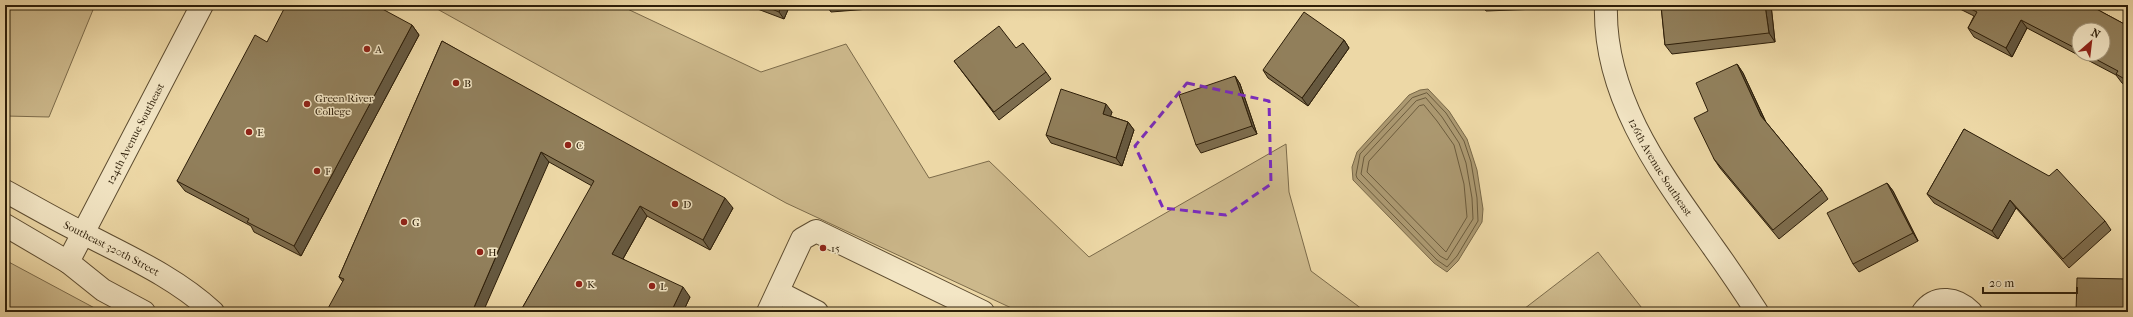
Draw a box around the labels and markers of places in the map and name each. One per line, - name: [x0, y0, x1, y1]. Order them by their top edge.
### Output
- place label: A: [374, 43, 383, 56]
- marker: A: [362, 44, 372, 54]
- place label: B: [464, 77, 471, 90]
- marker: B: [451, 78, 461, 88]
- place label: Green River College: [315, 92, 374, 118]
- marker: Green River College: [302, 99, 312, 109]
- place label: E: [257, 126, 264, 139]
- marker: E: [244, 127, 254, 137]
- place label: C: [576, 139, 583, 152]
- marker: C: [563, 140, 573, 150]
- place label: F: [325, 165, 331, 178]
- marker: F: [312, 166, 322, 176]
- place label: D: [683, 198, 691, 211]
- marker: D: [670, 199, 680, 209]
- place label: G: [412, 216, 420, 229]
- marker: G: [399, 217, 409, 227]
- place label: 15: [831, 242, 840, 255]
- marker: 15: [818, 243, 828, 253]
- place label: H: [488, 246, 497, 259]
- marker: H: [475, 247, 485, 257]
- place label: K: [587, 278, 596, 291]
- marker: K: [574, 279, 584, 289]
- place label: L: [660, 280, 667, 293]
- marker: L: [647, 281, 657, 291]

